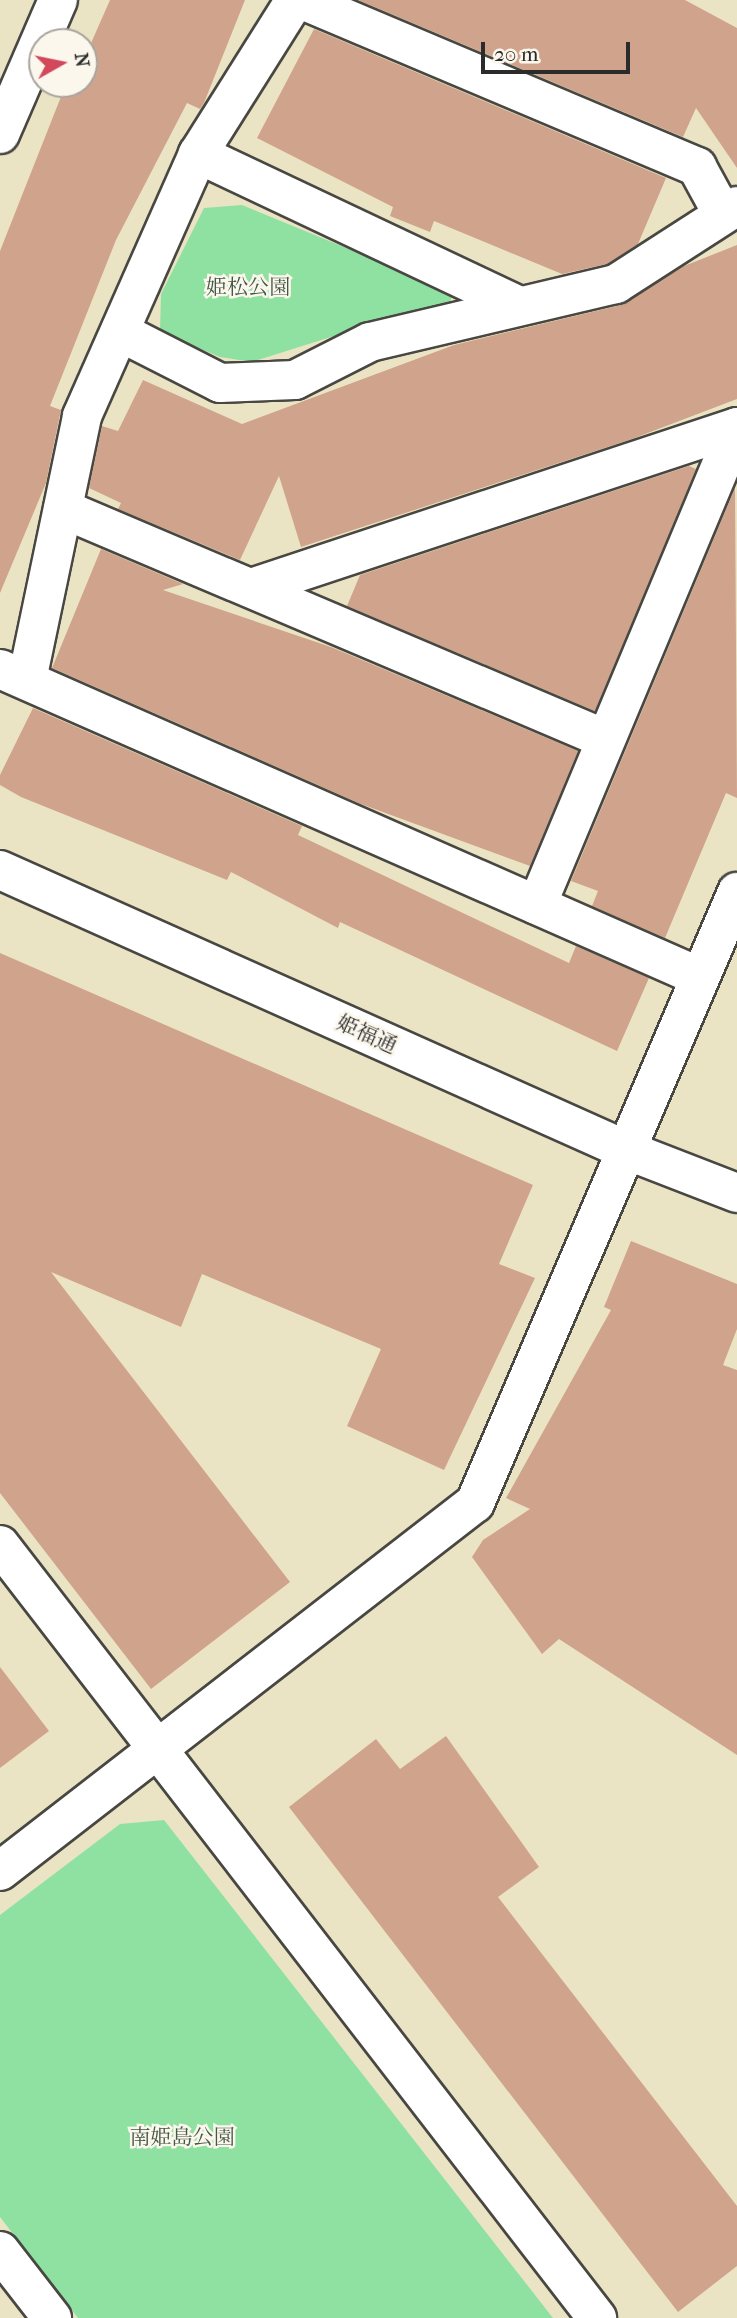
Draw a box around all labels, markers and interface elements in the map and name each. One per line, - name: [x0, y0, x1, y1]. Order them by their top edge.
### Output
- north arrow: [28, 28, 98, 98]
- scale bar: [485, 28, 634, 72]
- text: 20 m: [494, 42, 538, 66]
- text: N: [70, 51, 94, 69]
- park label: 姫松公園: [206, 274, 290, 300]
- street label: 姫福通: [333, 1010, 401, 1058]
- park label: 南姫島公園: [130, 2124, 234, 2150]

